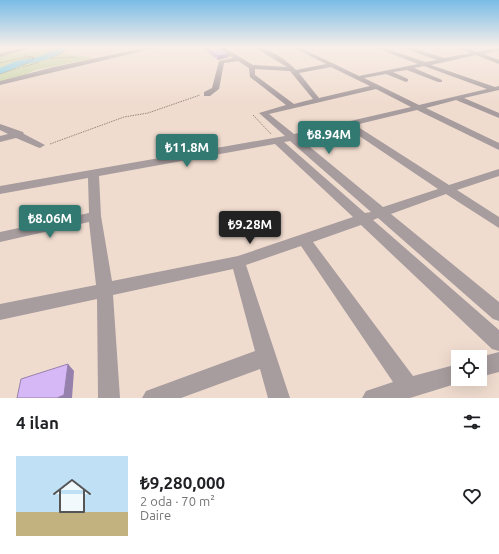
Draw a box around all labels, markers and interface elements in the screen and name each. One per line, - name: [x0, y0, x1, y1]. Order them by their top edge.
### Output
- pin: ₺8.94M: [296, 121, 362, 155]
- text: ₺8.94M: [307, 127, 351, 141]
- pin: ₺11.8M: [154, 134, 220, 168]
- text: ₺11.8M: [165, 140, 209, 154]
- pin: ₺8.06M: [17, 205, 83, 239]
- text: ₺8.06M: [28, 211, 72, 225]
- pin: ₺9.28M: [217, 211, 283, 245]
- text: ₺9.28M: [228, 217, 272, 231]
- map controls: [451, 350, 487, 386]
- button: locate: [451, 350, 487, 386]
- icon: filters: [461, 411, 483, 433]
- text: 4 ilan: [16, 413, 59, 432]
- icon: home: [48, 472, 96, 520]
- text: ₺9,280,000: [140, 473, 225, 492]
- icon: heart: [461, 485, 483, 507]
- text: 2 oda · 70 m²: [140, 494, 215, 508]
- text: Daire: [140, 508, 171, 522]

